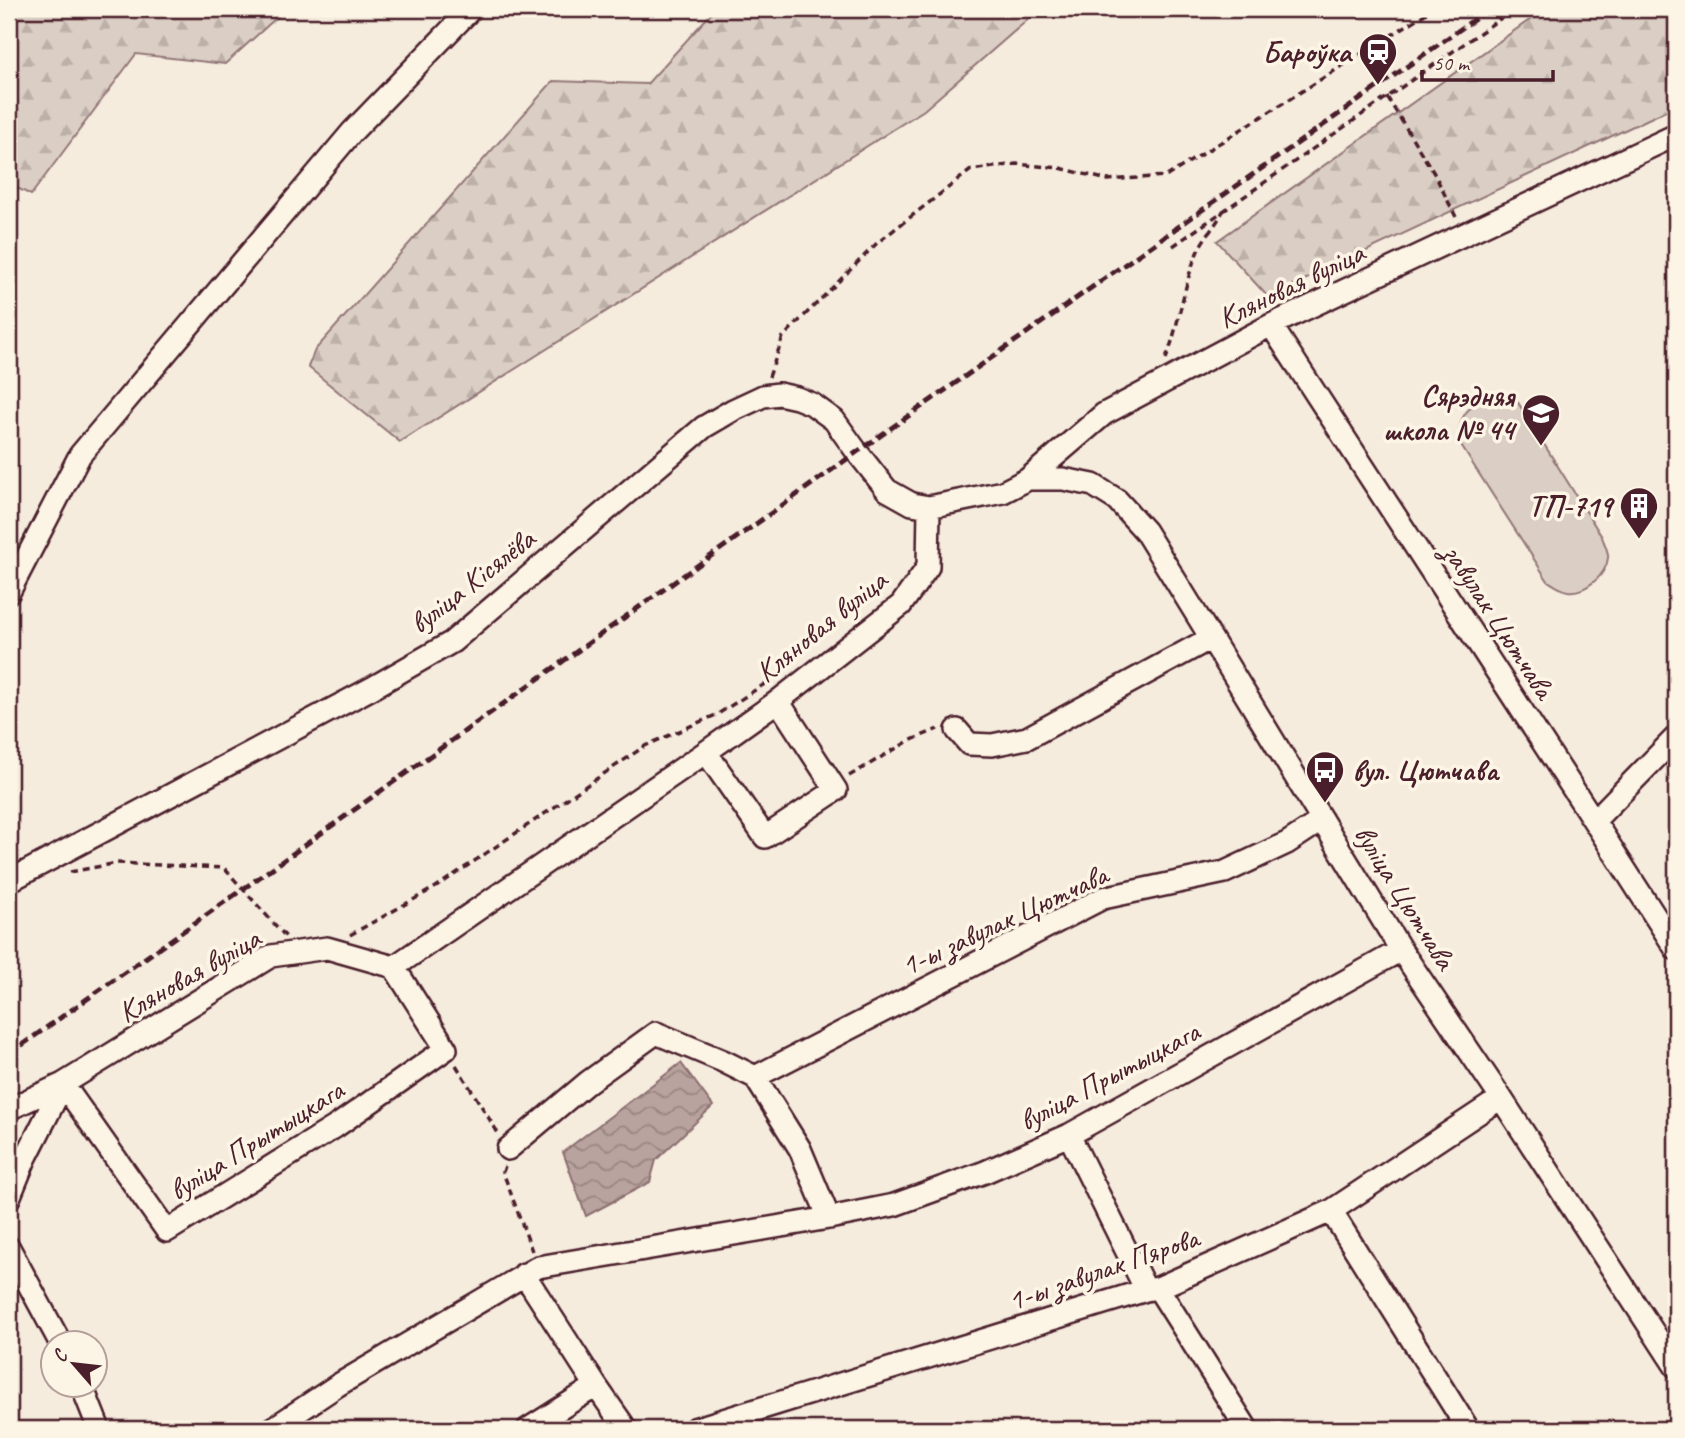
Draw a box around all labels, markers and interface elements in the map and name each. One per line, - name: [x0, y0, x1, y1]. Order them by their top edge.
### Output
- station icon: Бароўка: [1357, 31, 1399, 86]
- place label: Бароўка: [1263, 33, 1354, 71]
- scale bar: [1422, 38, 1554, 82]
- text: 50 m: [1433, 50, 1471, 76]
- street label: Кляновая вуліца: [1212, 232, 1372, 337]
- place label: Сярэдняя школа № 44: [1383, 377, 1517, 449]
- school or university icon: Сярэдняя школа № 44: [1520, 392, 1562, 447]
- building icon: ТП-719: [1618, 485, 1660, 540]
- place label: ТП-719: [1529, 487, 1616, 525]
- street label: вуліца Кісялёва: [401, 519, 544, 642]
- street label: завулак Цютчава: [1433, 533, 1565, 708]
- street label: Кляновая вуліца: [748, 560, 896, 691]
- bus stop icon: вул. Цютчава: [1304, 749, 1346, 804]
- place label: вул. Цютчава: [1352, 751, 1501, 789]
- street label: вуліца Цютчава: [1346, 818, 1465, 978]
- street label: 1-ы завулак Цютчава: [895, 854, 1116, 984]
- street label: Кляновая вуліца: [111, 918, 269, 1031]
- street label: вуліца Прытыцкага: [1012, 1012, 1208, 1140]
- street label: вуліца Прытыцкага: [161, 1070, 352, 1209]
- street label: 1-ы завулак Пярова: [1003, 1218, 1206, 1319]
- north arrow: [38, 1330, 108, 1400]
- text: С: [47, 1344, 74, 1366]

